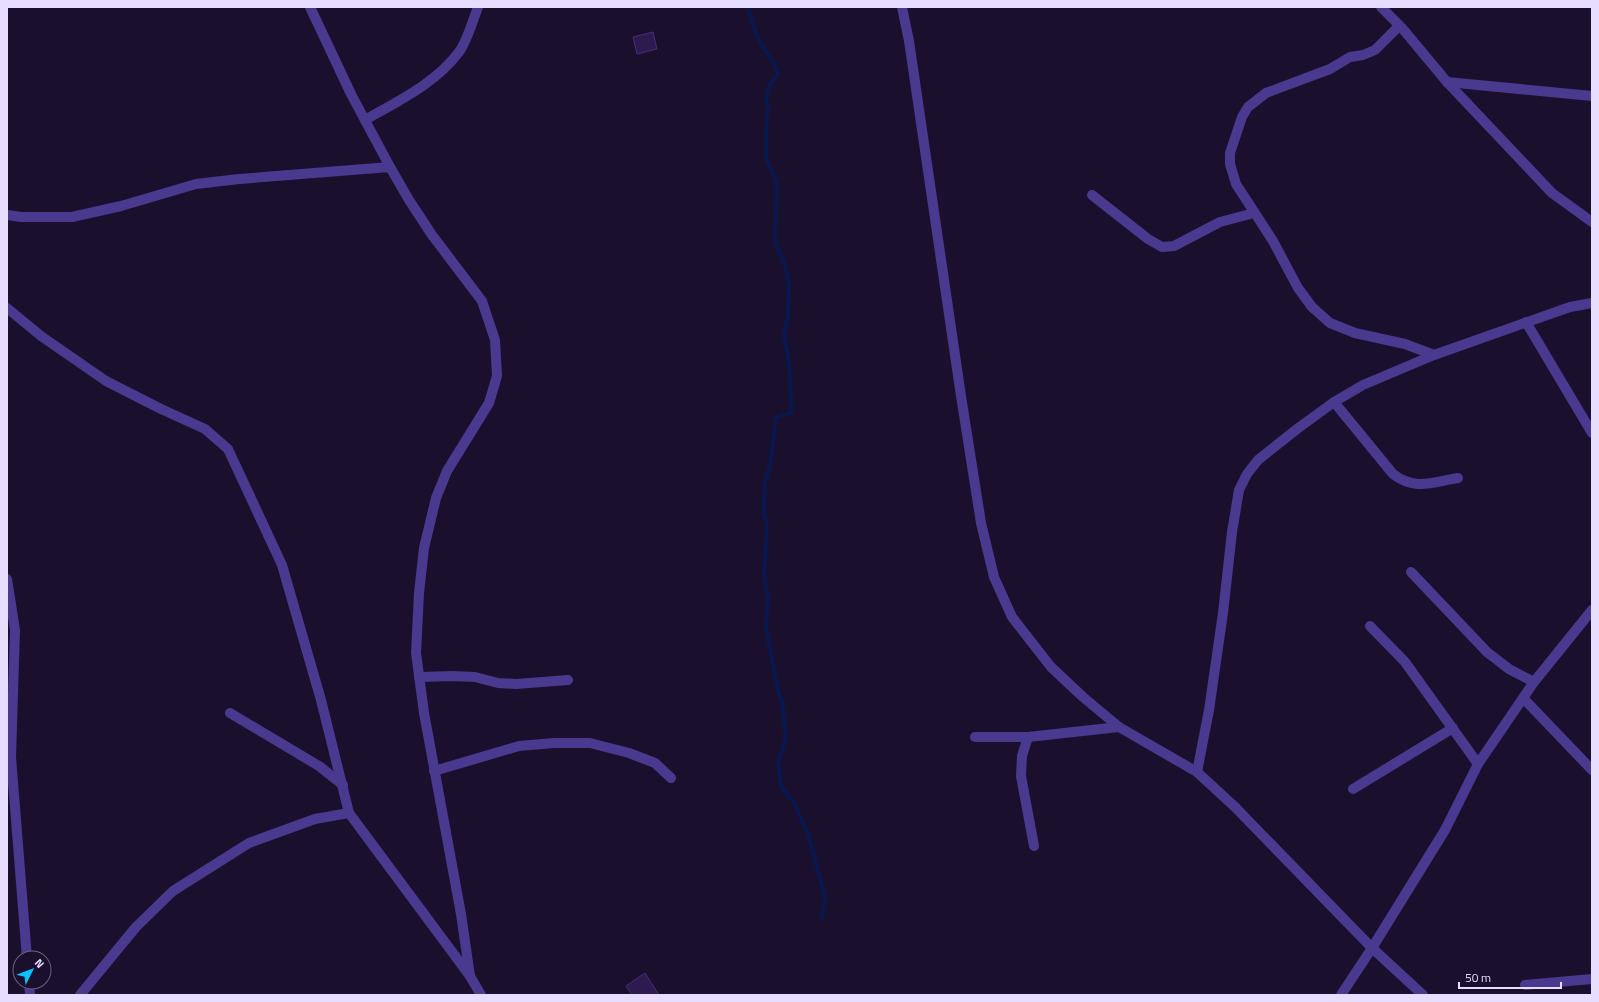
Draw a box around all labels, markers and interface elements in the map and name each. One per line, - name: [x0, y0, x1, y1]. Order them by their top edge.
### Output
- north arrow: [12, 950, 52, 990]
- text: N: [31, 955, 48, 971]
- scale bar: [1459, 964, 1561, 990]
- text: 50 m: [1465, 968, 1491, 987]

